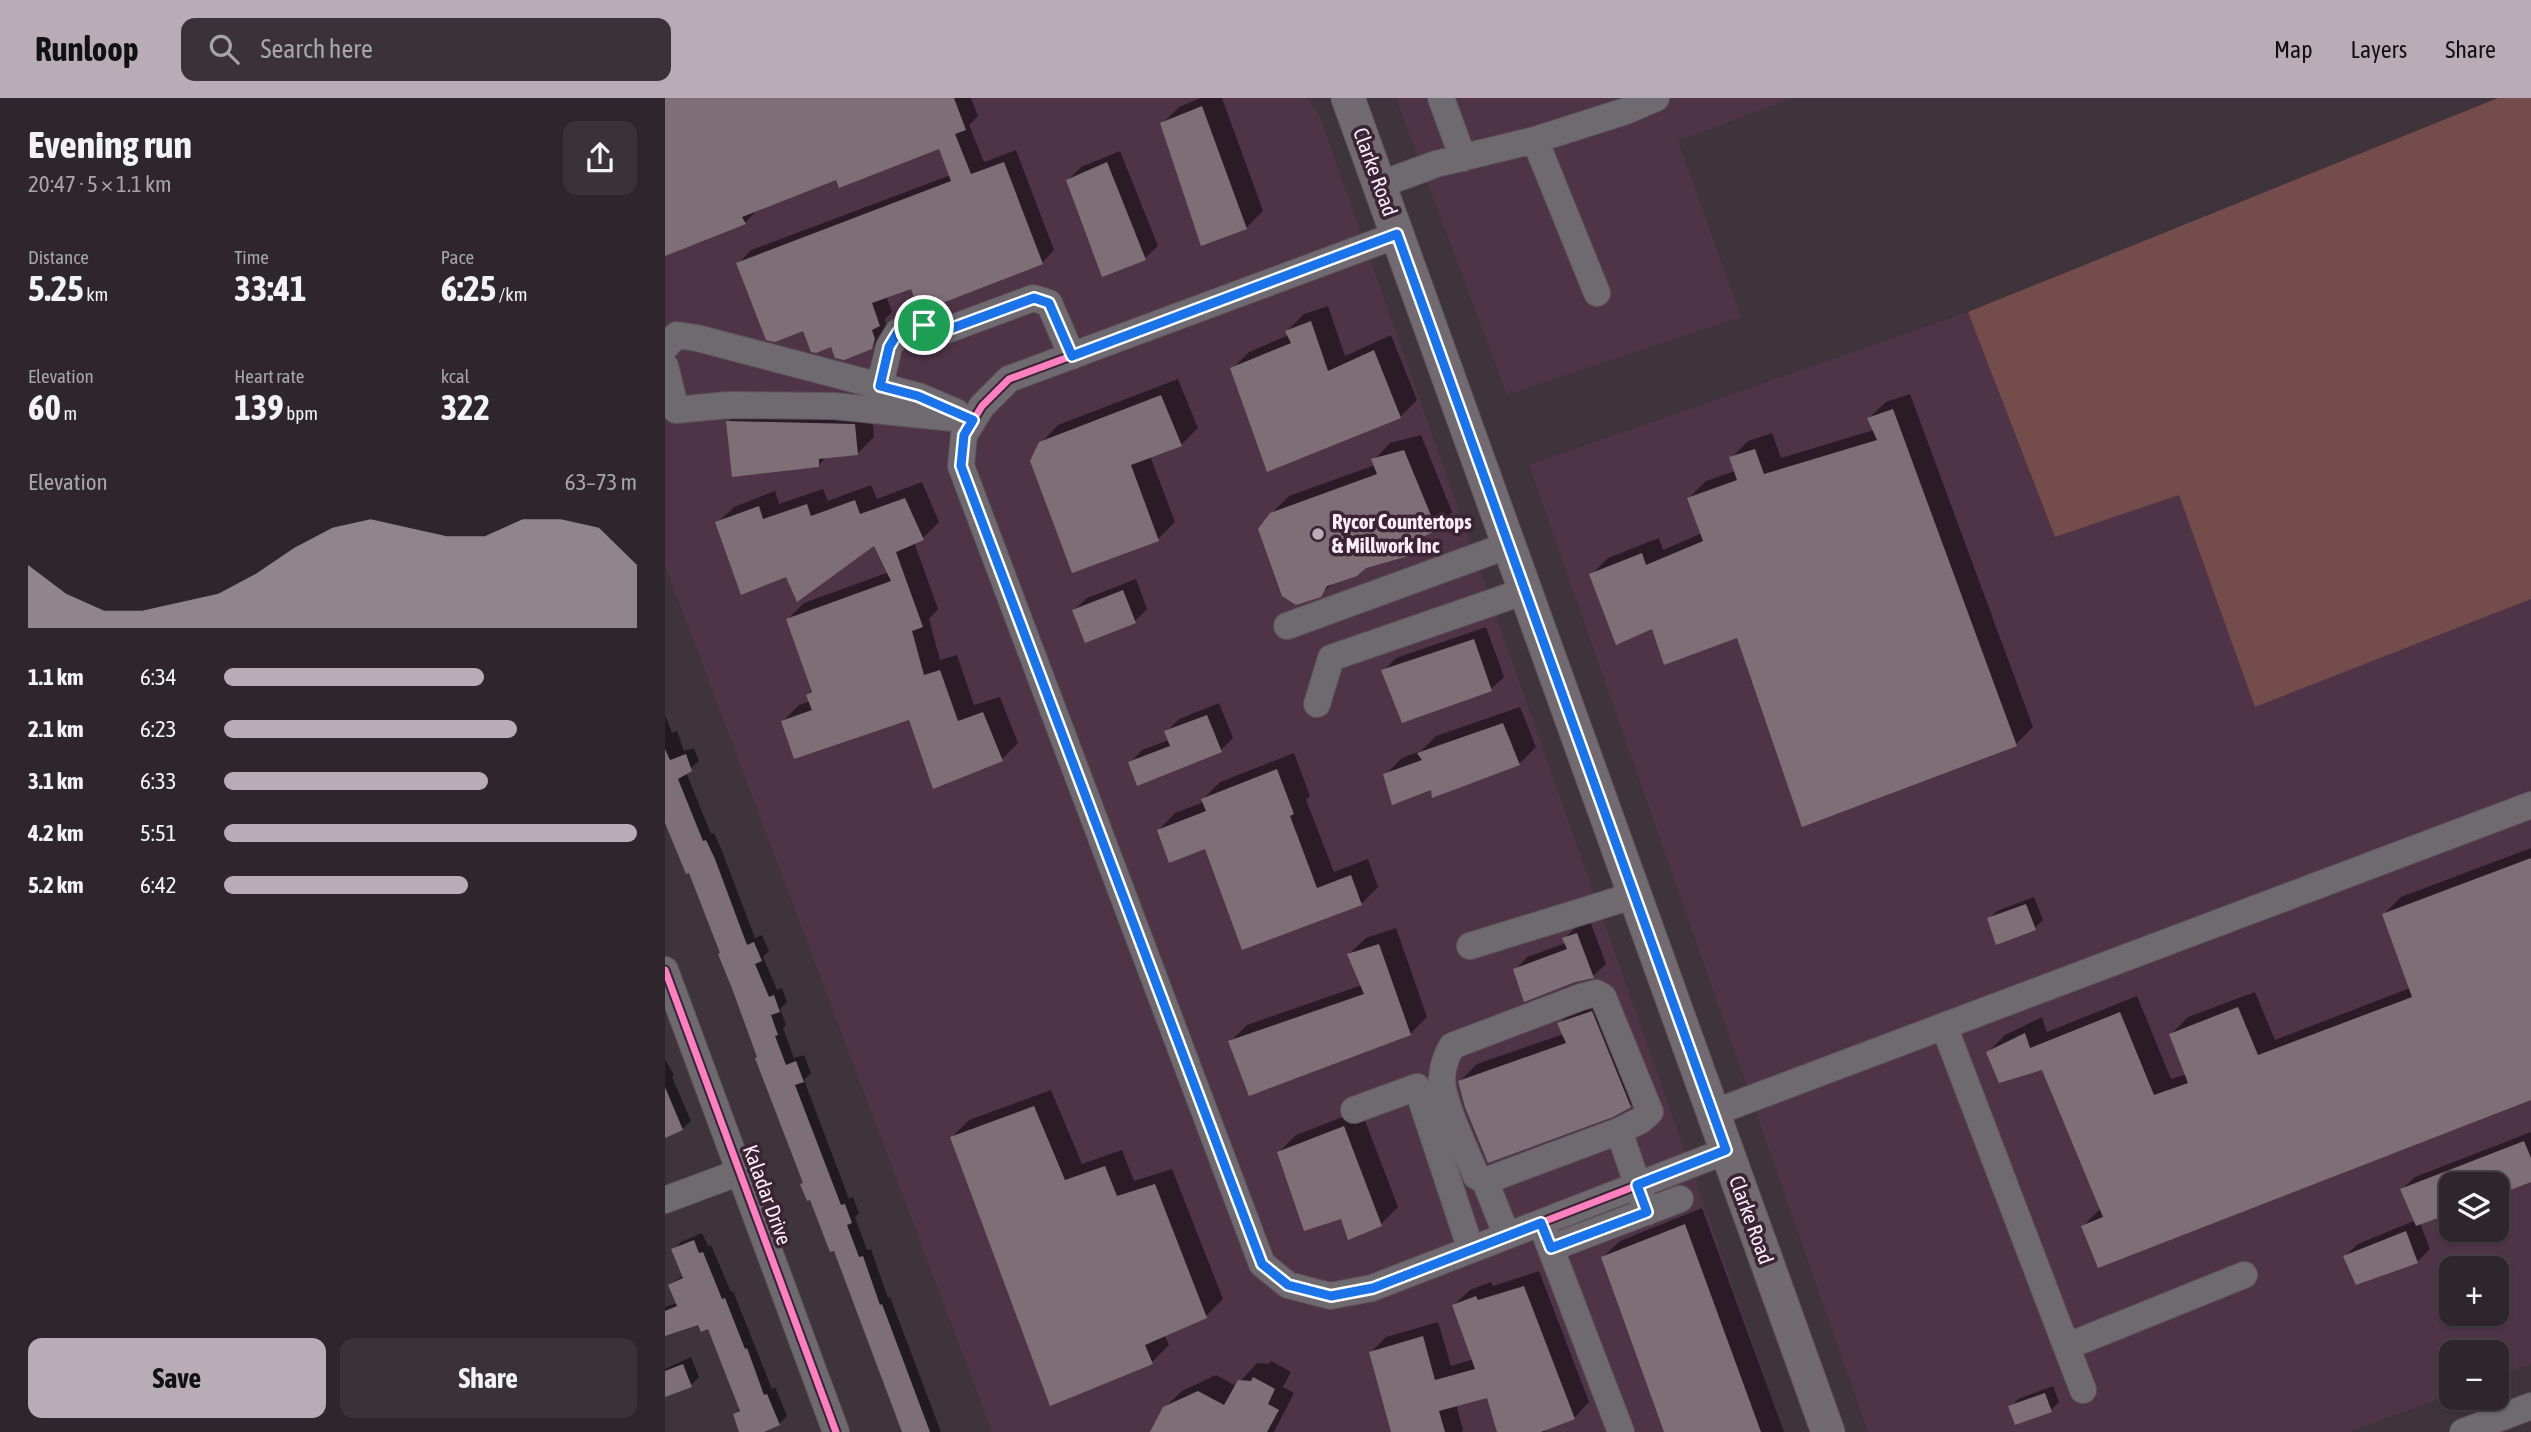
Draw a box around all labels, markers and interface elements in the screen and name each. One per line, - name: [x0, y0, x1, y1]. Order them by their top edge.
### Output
- search box: [181, 18, 671, 81]
- text: Runloop: [35, 30, 139, 68]
- icon: search: [205, 30, 243, 68]
- text: Search here: [261, 34, 373, 64]
- text: Map: [2274, 36, 2313, 63]
- text: Layers: [2351, 36, 2407, 63]
- text: Share: [2445, 36, 2496, 63]
- button: share: [563, 121, 637, 195]
- text: Evening run: [28, 123, 192, 166]
- street label: Clarke Road: [1349, 124, 1403, 219]
- text: 20:47 · 5 × 1.1 km: [28, 171, 172, 197]
- text: Distance: [28, 246, 89, 268]
- text: Time: [234, 246, 269, 268]
- text: Pace: [441, 246, 474, 268]
- text: 5.25: [28, 268, 84, 308]
- text: 33:41: [234, 268, 306, 308]
- text: 6:25: [441, 268, 496, 308]
- text: km: [84, 283, 108, 305]
- text: /km: [496, 283, 527, 305]
- pin: [894, 295, 954, 355]
- icon: arrive: [905, 306, 943, 344]
- text: Elevation: [28, 365, 94, 387]
- text: Heart rate: [234, 365, 304, 387]
- text: kcal: [441, 365, 470, 387]
- text: 60: [28, 387, 61, 427]
- text: 139: [234, 387, 284, 427]
- text: 322: [441, 387, 490, 427]
- text: m: [61, 402, 77, 424]
- text: bpm: [284, 402, 318, 424]
- text: Elevation: [28, 469, 108, 495]
- text: 63–73 m: [565, 469, 637, 495]
- place label: Rycor Countertops & Millwork Inc: [1332, 509, 1472, 557]
- marker: Rycor Countertops & Millwork Inc: [1310, 526, 1326, 542]
- text: 1.1 km: [28, 664, 84, 690]
- text: 6:34: [140, 664, 177, 690]
- text: 2.1 km: [28, 716, 84, 742]
- text: 6:23: [140, 716, 177, 742]
- text: 3.1 km: [28, 768, 84, 794]
- text: 6:33: [140, 768, 177, 794]
- text: 4.2 km: [28, 820, 84, 846]
- text: 5:51: [140, 820, 177, 846]
- text: 5.2 km: [28, 872, 84, 898]
- text: 6:42: [140, 872, 177, 898]
- street label: Kaladar Drive: [739, 1141, 797, 1248]
- street label: Clarke Road: [1725, 1172, 1779, 1267]
- map controls: [2439, 1172, 2509, 1410]
- button: layers: [2439, 1172, 2509, 1242]
- button: +: [2439, 1256, 2509, 1326]
- button: Save: [28, 1338, 326, 1418]
- button: Share: [340, 1338, 637, 1418]
- button: −: [2439, 1340, 2509, 1410]

